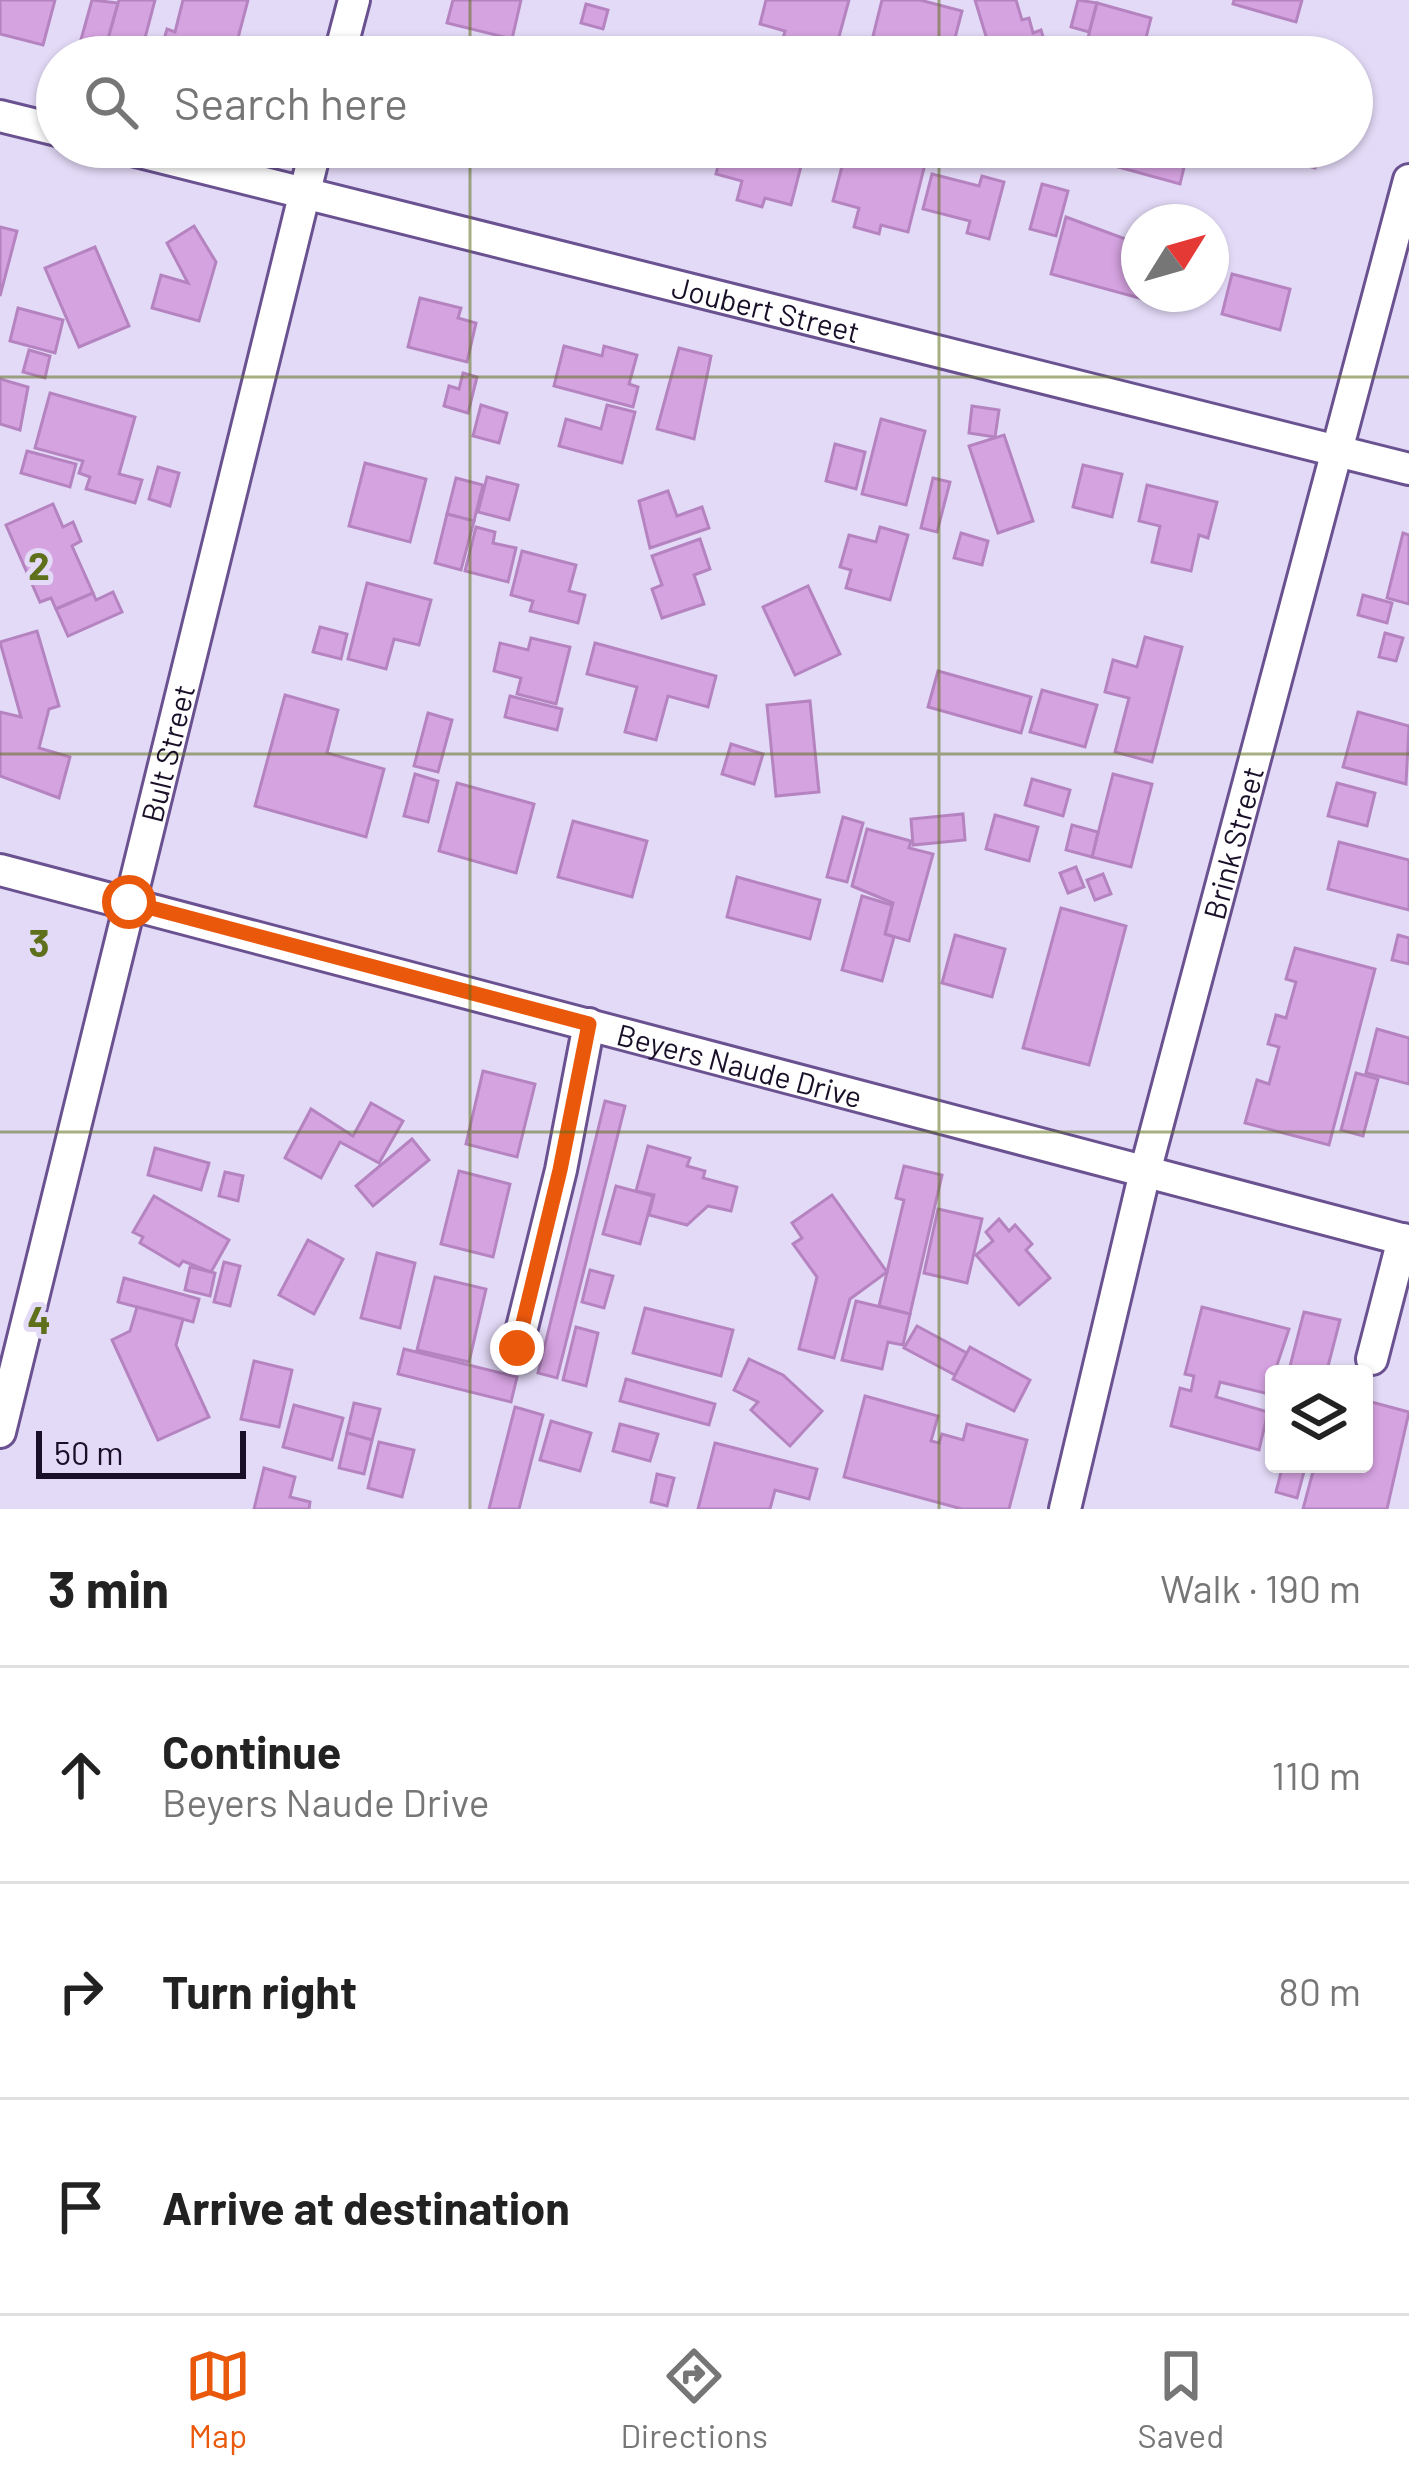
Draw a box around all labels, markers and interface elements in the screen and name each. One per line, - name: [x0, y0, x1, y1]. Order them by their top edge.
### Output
- search box: [36, 36, 1373, 168]
- icon: search: [78, 69, 144, 135]
- text: Search here: [174, 75, 408, 129]
- north arrow: [1121, 204, 1229, 312]
- street label: Joubert Street: [669, 268, 864, 349]
- text: 2: [28, 541, 50, 588]
- street label: Bult Street: [133, 681, 201, 826]
- street label: Brink Street: [1195, 763, 1270, 923]
- route start: [102, 875, 156, 929]
- text: 3: [28, 918, 50, 965]
- street label: Beyers Naude Drive: [613, 1015, 866, 1114]
- text: 4: [27, 1295, 51, 1342]
- route end: [490, 1321, 544, 1375]
- map controls: [1265, 1365, 1373, 1473]
- button: layers: [1265, 1365, 1373, 1473]
- scale bar: [36, 1425, 246, 1478]
- text: 50 m: [54, 1432, 124, 1472]
- text: 3 min: [48, 1557, 169, 1618]
- text: Walk · 190 m: [1160, 1564, 1361, 1611]
- text: Continue: [162, 1724, 341, 1778]
- icon: ahead: [48, 1742, 114, 1808]
- text: 110 m: [1271, 1751, 1361, 1798]
- text: Beyers Naude Drive: [162, 1778, 489, 1825]
- icon: right: [48, 1958, 114, 2024]
- text: Turn right: [162, 1964, 357, 2018]
- text: 80 m: [1279, 1967, 1361, 2014]
- icon: arrive: [48, 2174, 114, 2240]
- text: Arrive at destination: [162, 2180, 570, 2234]
- tab: Map: [185, 2343, 251, 2455]
- tab: Directions: [620, 2343, 768, 2455]
- tab: Saved: [1138, 2343, 1224, 2455]

